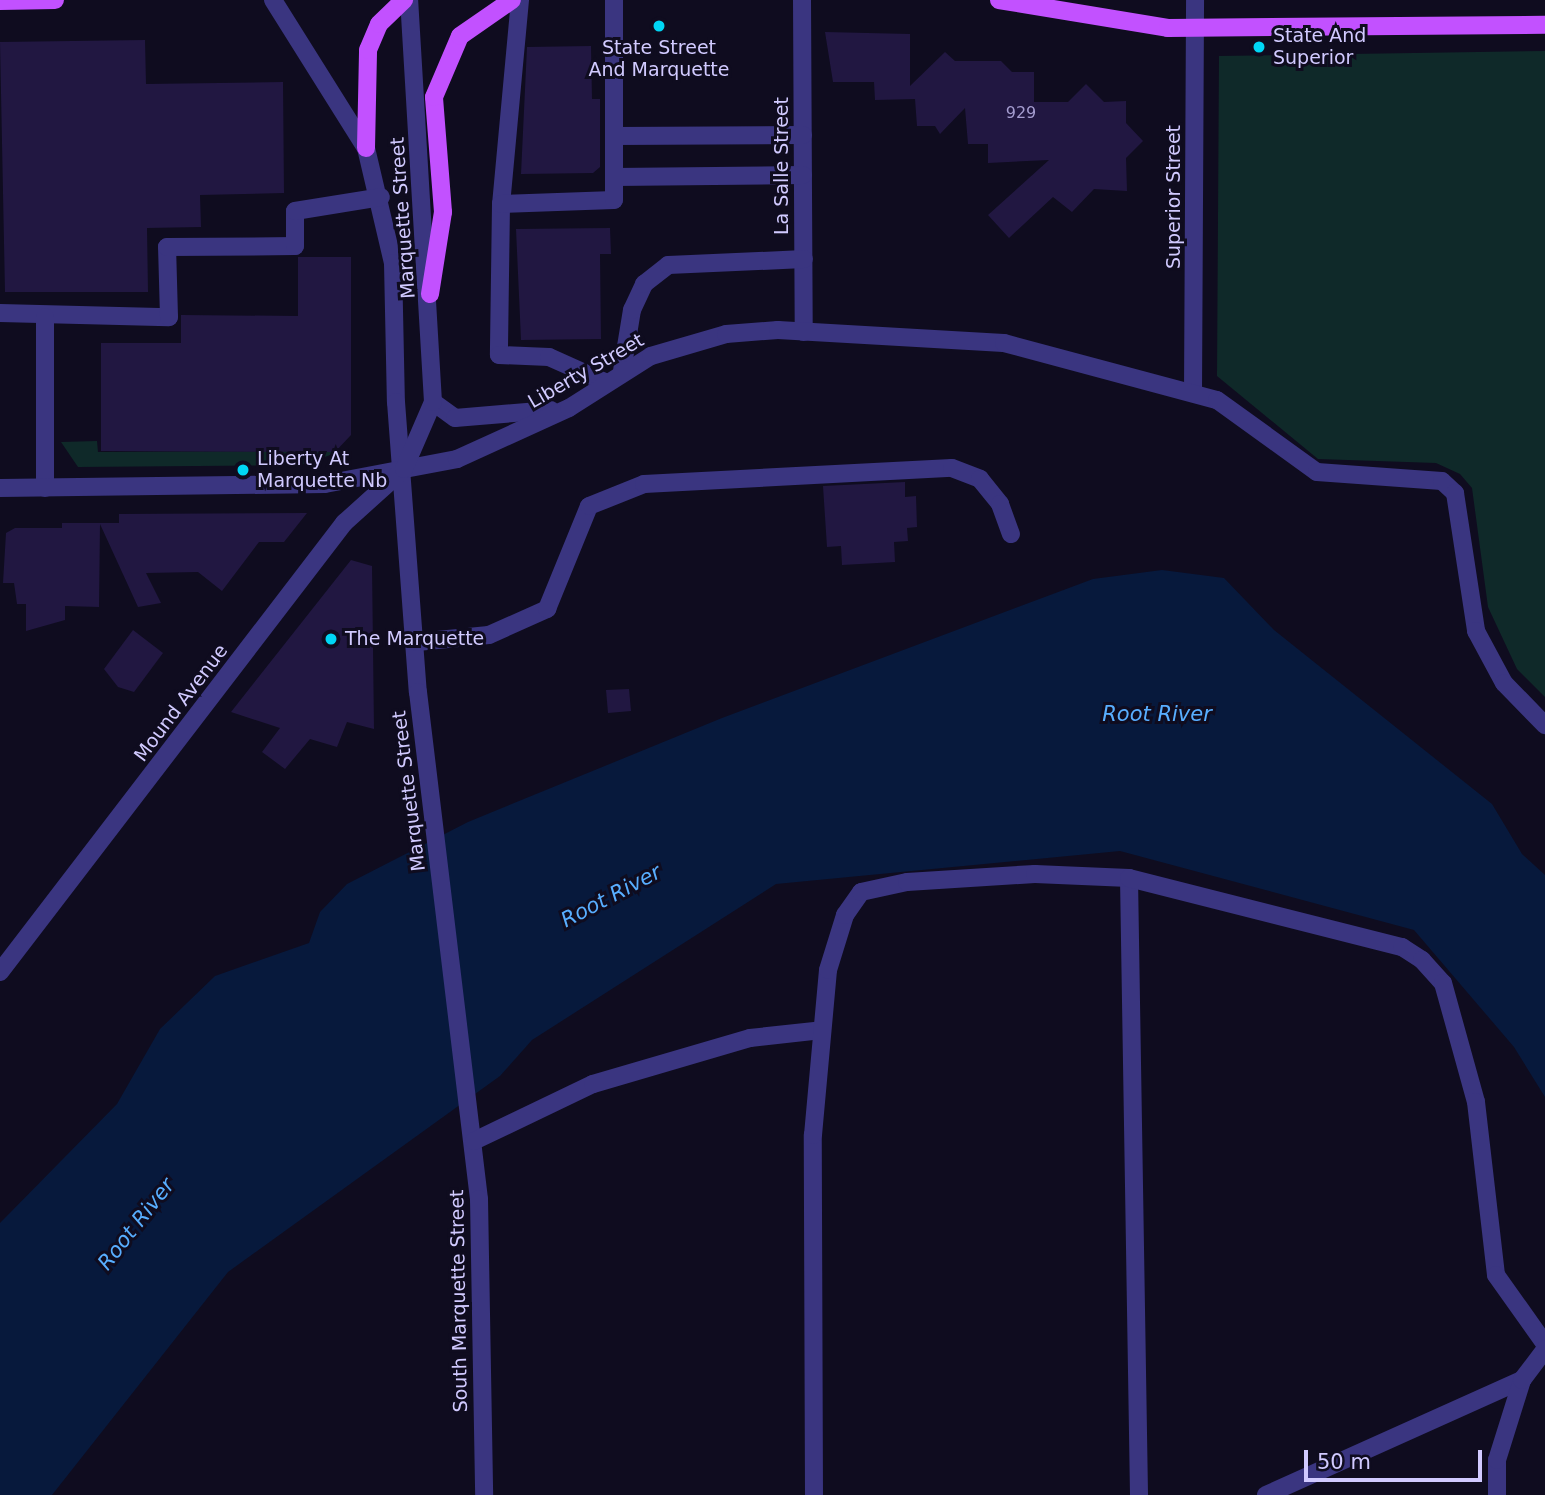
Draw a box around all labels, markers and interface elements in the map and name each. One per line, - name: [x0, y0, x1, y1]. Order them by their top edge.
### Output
- marker: State Street And Marquette: [651, 18, 667, 34]
- place label: State And Superior: [1273, 25, 1366, 69]
- place label: State Street And Marquette: [588, 37, 730, 81]
- marker: State And Superior: [1251, 39, 1267, 55]
- street label: La Salle Street: [771, 97, 793, 235]
- house number: 929: [1006, 103, 1036, 123]
- street label: Superior Street: [1163, 125, 1185, 269]
- street label: Marquette Street: [386, 137, 420, 299]
- street label: Liberty Street: [524, 329, 648, 413]
- place label: Liberty At Marquette Nb: [257, 448, 387, 492]
- marker: Liberty At Marquette Nb: [235, 462, 251, 478]
- place label: The Marquette: [345, 628, 484, 650]
- marker: The Marquette: [323, 631, 339, 647]
- street label: Mound Avenue: [130, 640, 232, 766]
- water label: Root River: [1102, 701, 1212, 727]
- street label: Marquette Street: [388, 709, 430, 873]
- water label: Root River: [557, 859, 665, 933]
- water label: Root River: [92, 1173, 180, 1275]
- street label: South Marquette Street: [446, 1189, 472, 1413]
- scale bar: [1307, 1436, 1486, 1480]
- text: 50 m: [1317, 1450, 1371, 1474]

